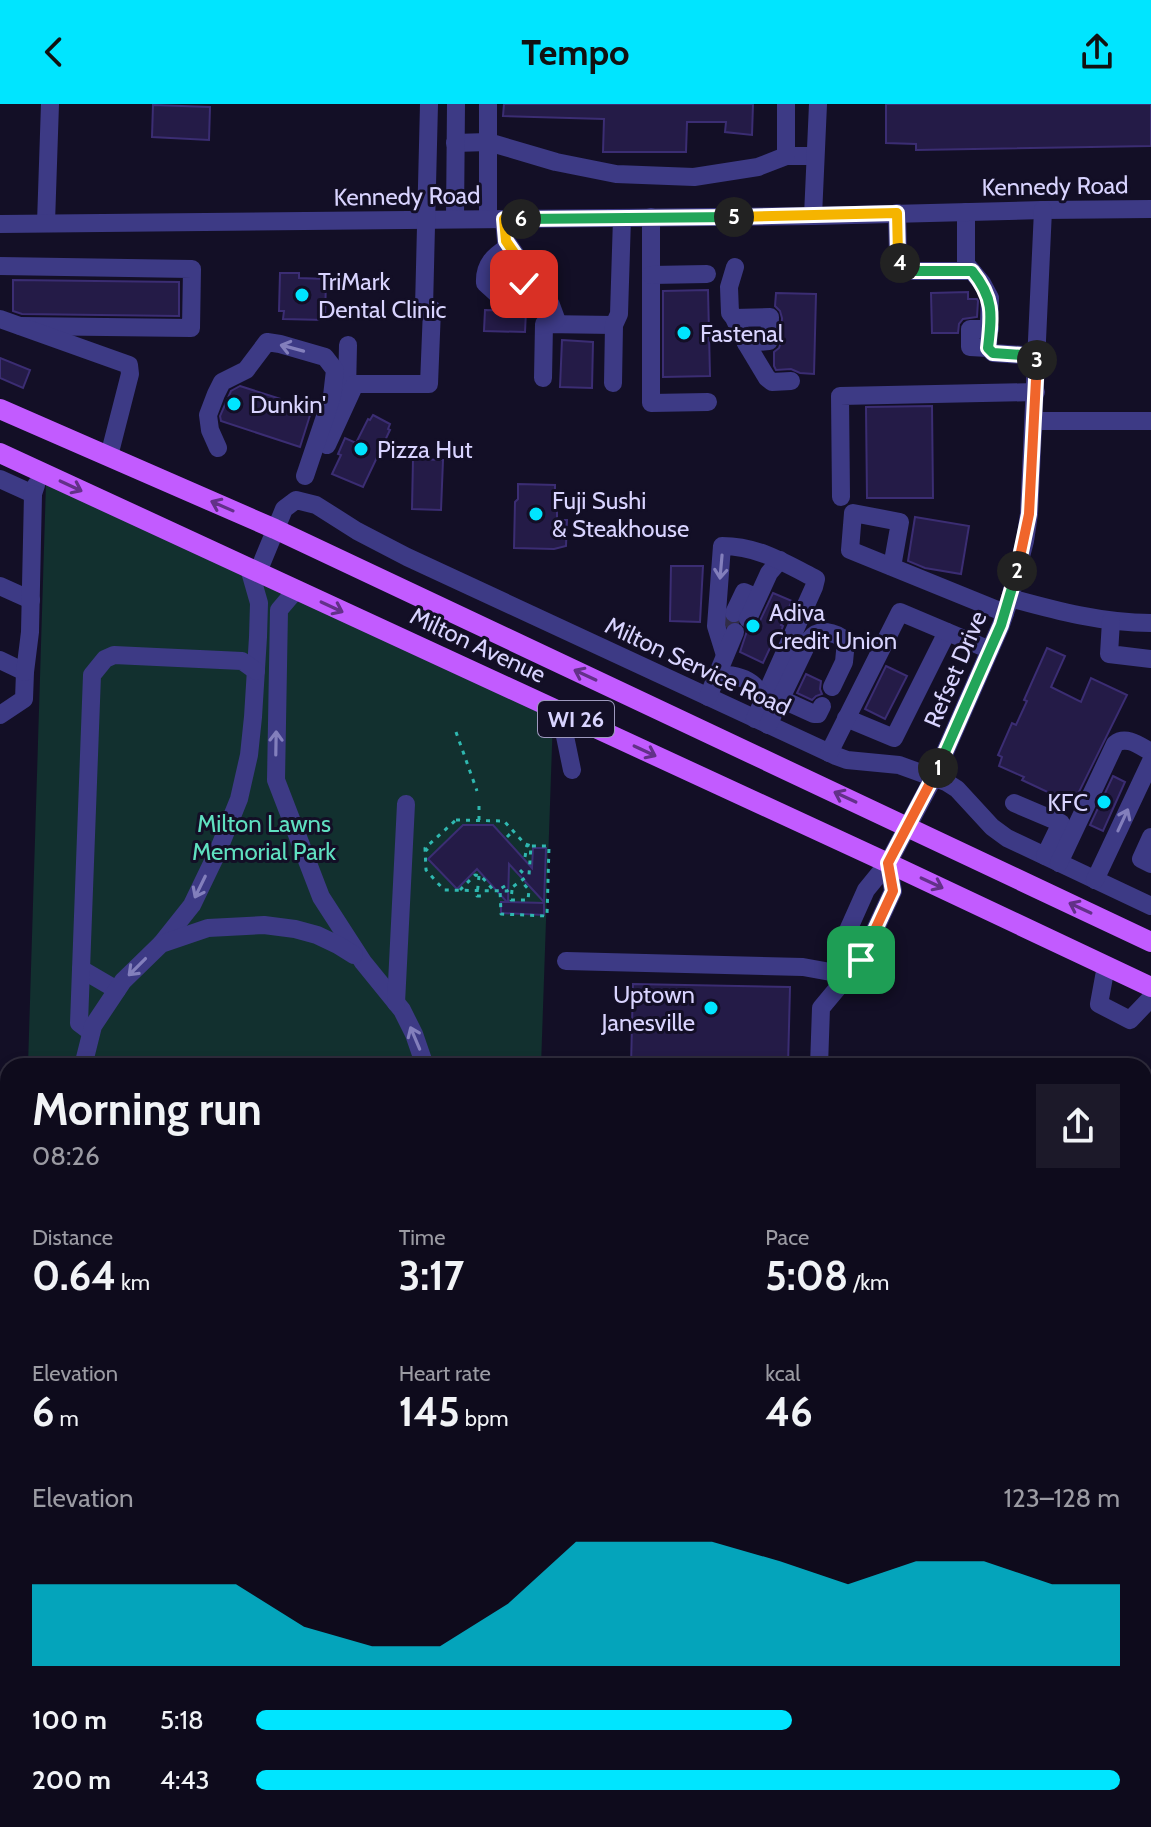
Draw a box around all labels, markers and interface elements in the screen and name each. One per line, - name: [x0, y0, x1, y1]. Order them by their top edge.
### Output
- icon: back: [32, 30, 76, 74]
- text: Tempo: [521, 30, 630, 74]
- icon: share: [1075, 30, 1119, 74]
- street label: Kennedy Road: [981, 170, 1129, 202]
- street label: Kennedy Road: [333, 180, 481, 212]
- pin: 5: [714, 197, 754, 237]
- pin: 6: [501, 199, 541, 239]
- text: 5: [728, 203, 740, 230]
- text: 6: [515, 205, 527, 232]
- pin: 4: [880, 243, 920, 283]
- text: 4: [893, 249, 907, 276]
- pin: [490, 250, 558, 318]
- icon: check: [502, 262, 546, 306]
- place label: TriMark Dental Clinic: [318, 267, 447, 324]
- marker: TriMark Dental Clinic: [293, 286, 311, 304]
- place label: Fastenal: [700, 319, 784, 348]
- marker: Fastenal: [675, 324, 693, 342]
- one-way arrow: [280, 339, 306, 354]
- pin: 3: [1017, 340, 1057, 380]
- text: 3: [1031, 346, 1043, 373]
- place label: Dunkin': [250, 390, 326, 419]
- marker: Dunkin': [225, 395, 243, 413]
- place label: Pizza Hut: [377, 435, 473, 464]
- marker: Pizza Hut: [352, 440, 370, 458]
- one-way arrow: [59, 479, 83, 494]
- place label: Fuji Sushi & Steakhouse: [552, 486, 689, 543]
- one-way arrow: [210, 497, 235, 512]
- marker: Fuji Sushi & Steakhouse: [527, 505, 545, 523]
- pin: 2: [997, 551, 1037, 591]
- one-way arrow: [713, 553, 728, 580]
- text: 2: [1011, 557, 1023, 584]
- place label: Adiva Credit Union: [769, 598, 897, 655]
- one-way arrow: [320, 600, 344, 615]
- street label: Milton Avenue: [406, 601, 550, 689]
- street label: Refset Drive: [917, 606, 993, 732]
- street label: Milton Service Road: [601, 610, 795, 722]
- marker: Adiva Credit Union: [744, 617, 762, 635]
- one-way arrow: [573, 667, 597, 682]
- road number: WI 26: [538, 701, 614, 737]
- one-way arrow: [269, 730, 284, 757]
- one-way arrow: [632, 744, 656, 759]
- pin: 1: [918, 748, 958, 788]
- text: 1: [934, 754, 942, 781]
- place label: KFC: [1047, 788, 1088, 817]
- one-way arrow: [834, 789, 858, 804]
- marker: KFC: [1095, 793, 1113, 811]
- park label: Milton Lawns Memorial Park: [192, 809, 336, 866]
- one-way arrow: [1116, 809, 1131, 833]
- one-way arrow: [192, 874, 208, 898]
- one-way arrow: [919, 876, 943, 891]
- one-way arrow: [1069, 900, 1093, 915]
- pin: [827, 926, 895, 994]
- icon: arrive: [839, 938, 883, 982]
- one-way arrow: [128, 957, 147, 976]
- place label: Uptown Janesville: [601, 980, 695, 1037]
- marker: Uptown Janesville: [702, 999, 720, 1017]
- one-way arrow: [406, 1026, 421, 1051]
- text: Morning run: [32, 1083, 262, 1136]
- button: share: [1036, 1084, 1120, 1168]
- text: 08:26: [32, 1140, 100, 1172]
- text: Distance: [32, 1224, 113, 1251]
- text: Time: [399, 1224, 445, 1251]
- text: Pace: [765, 1224, 809, 1251]
- text: 0.64: [32, 1251, 116, 1300]
- text: 3:17: [399, 1251, 464, 1300]
- text: 5:08: [765, 1251, 848, 1300]
- text: km: [116, 1269, 150, 1296]
- text: /km: [848, 1269, 889, 1296]
- text: Elevation: [32, 1360, 118, 1387]
- text: Heart rate: [399, 1360, 491, 1387]
- text: kcal: [765, 1360, 800, 1387]
- text: 6: [32, 1387, 54, 1436]
- text: 145: [399, 1387, 460, 1436]
- text: 46: [765, 1387, 813, 1436]
- text: m: [54, 1405, 79, 1432]
- text: bpm: [460, 1405, 508, 1432]
- text: Elevation: [32, 1482, 134, 1514]
- text: 123–128 m: [1004, 1482, 1120, 1514]
- text: 100 m: [32, 1704, 107, 1736]
- text: 5:18: [160, 1704, 204, 1736]
- text: 200 m: [32, 1764, 111, 1796]
- text: 4:43: [160, 1764, 210, 1796]

